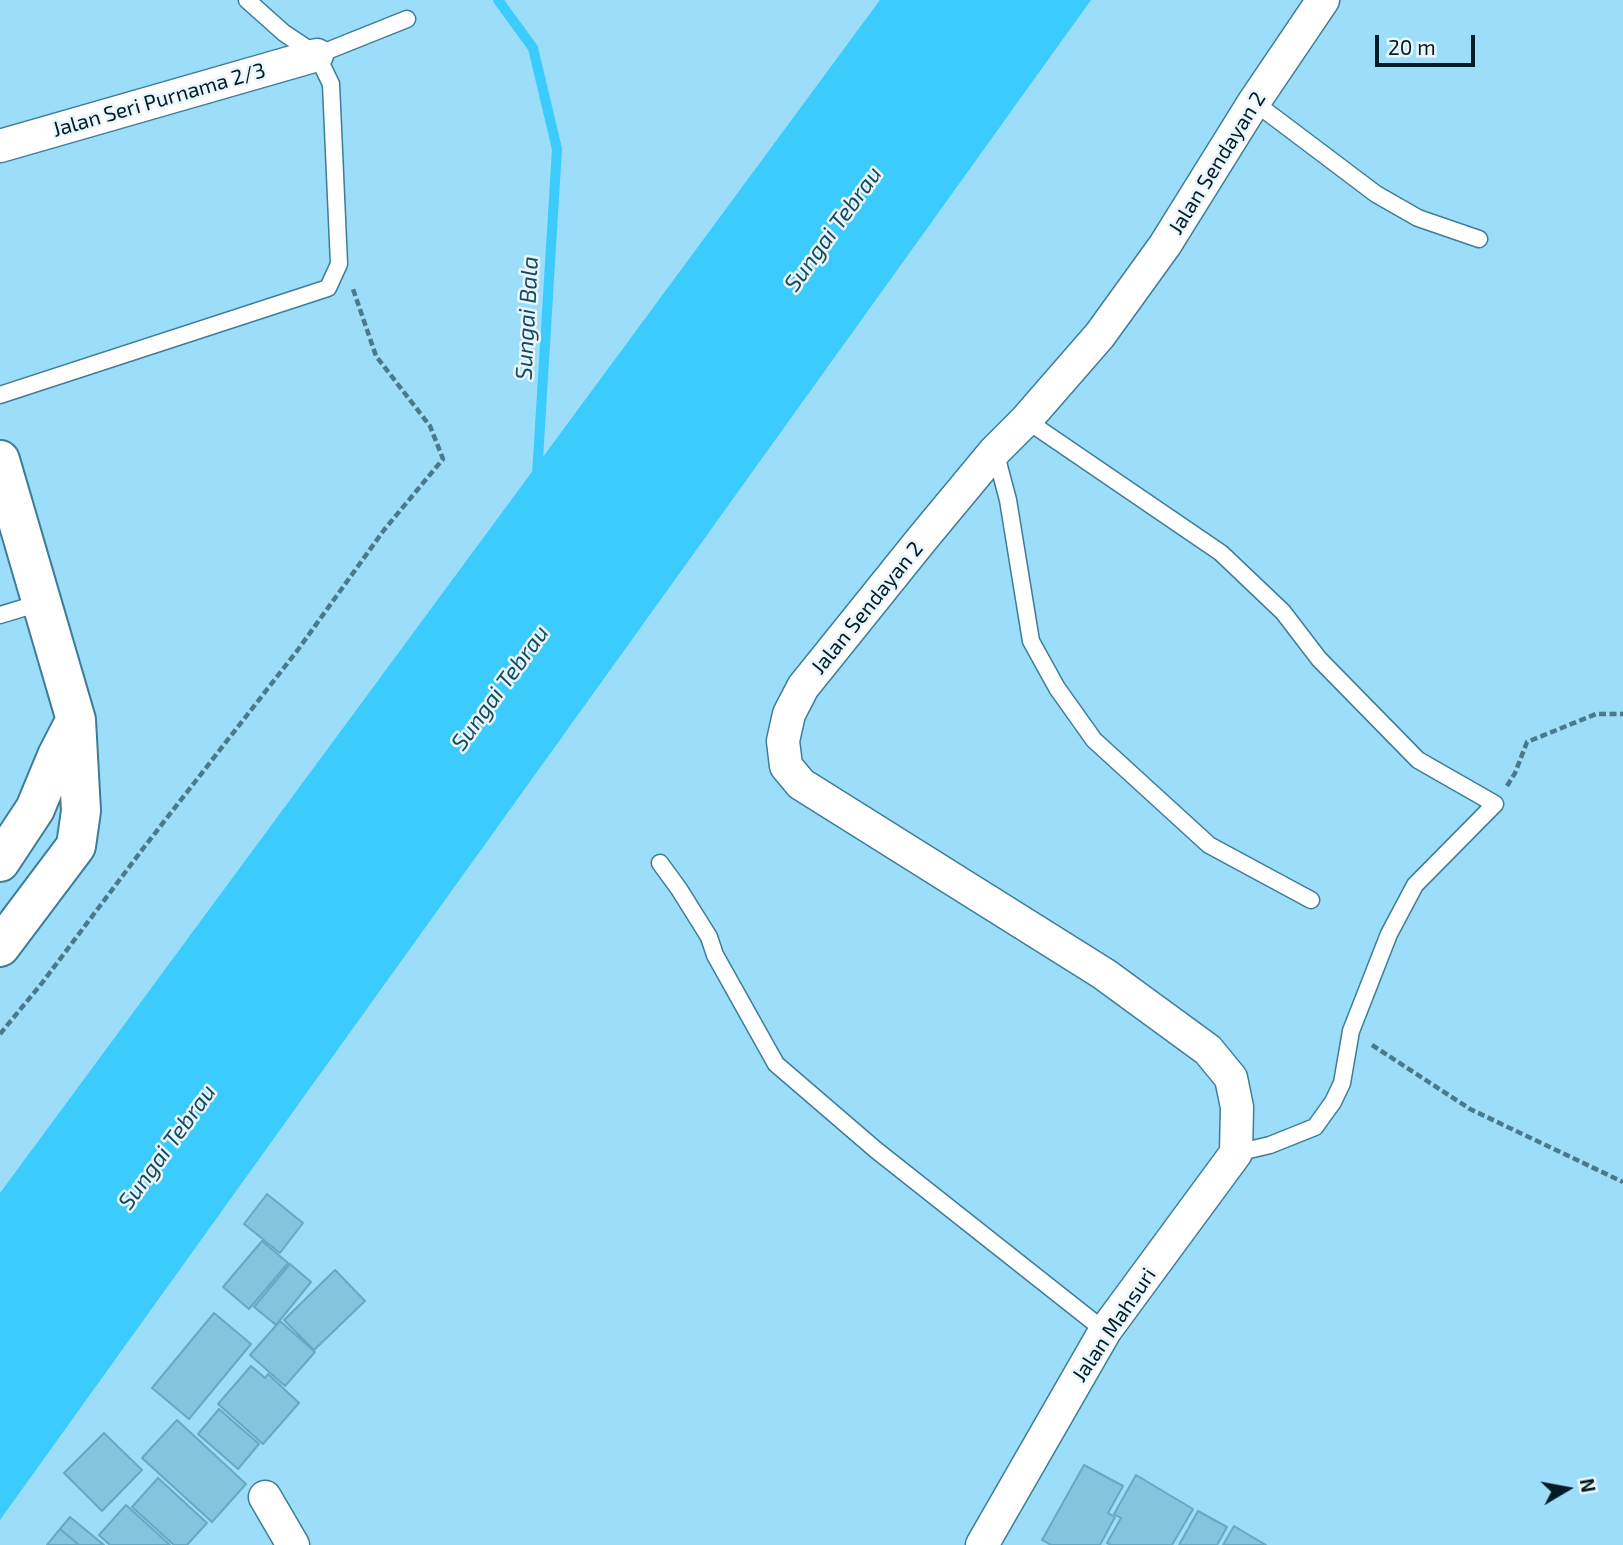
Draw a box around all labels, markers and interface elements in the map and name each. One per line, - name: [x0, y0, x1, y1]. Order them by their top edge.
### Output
- scale bar: [1378, 21, 1478, 65]
- text: 20 m: [1388, 34, 1436, 59]
- street label: Jalan Seri Purnama 2/3: [50, 58, 268, 142]
- street label: Jalan Sendayan 2: [1163, 87, 1271, 239]
- water label: Sungai Tebrau: [778, 161, 888, 297]
- water label: Sungai Bala: [510, 256, 544, 380]
- street label: Jalan Sendayan 2: [806, 537, 928, 679]
- water label: Sungai Tebrau: [445, 620, 555, 756]
- water label: Sungai Tebrau: [112, 1079, 222, 1215]
- street label: Jalan Mahsuri: [1067, 1263, 1161, 1387]
- north arrow: [1532, 1454, 1602, 1524]
- text: N: [1576, 1477, 1601, 1494]

